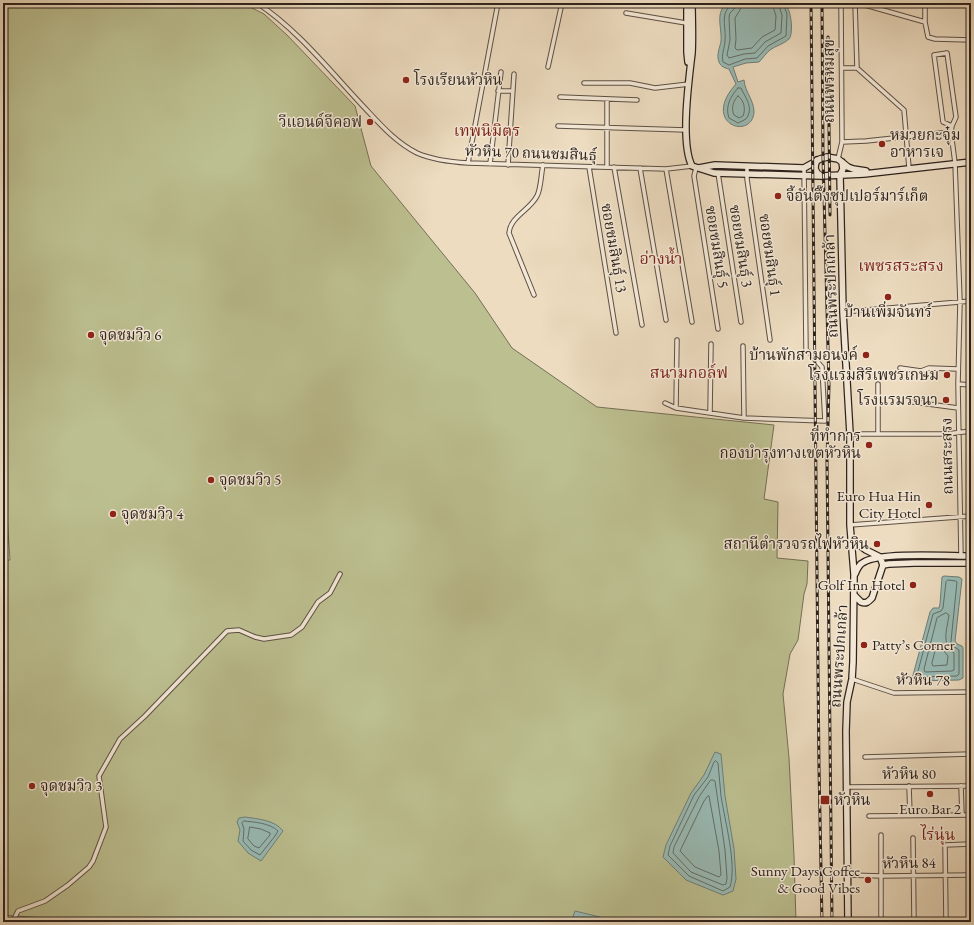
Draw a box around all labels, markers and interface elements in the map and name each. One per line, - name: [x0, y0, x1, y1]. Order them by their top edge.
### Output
- street label: ถนนพรหมสุข: [819, 39, 840, 123]
- place label: โรงเรียนหัวหิน: [413, 69, 503, 89]
- marker: โรงเรียนหัวหิน: [401, 75, 411, 85]
- place label: วีแอนด์จีคอฟ: [279, 112, 362, 131]
- marker: วีแอนด์จีคอฟ: [365, 117, 375, 127]
- district label: เทพนิมิตร: [454, 120, 520, 141]
- place label: หมวยกะจุ๋ม อาหารเจ: [890, 125, 961, 161]
- marker: หมวยกะจุ๋ม อาหารเจ: [877, 139, 887, 149]
- street label: หัวหิน 70 ถนนชมสินธุ์: [465, 141, 598, 166]
- place label: จี้อันตึ๊งซุปเปอร์มาร์เก็ต: [786, 185, 928, 207]
- marker: จี้อันตึ๊งซุปเปอร์มาร์เก็ต: [773, 191, 783, 201]
- street label: ซอยชมสินธุ์ 13: [595, 202, 632, 294]
- street label: ซอยชมสินธุ์ 3: [724, 203, 757, 289]
- street label: ซอยชมสินธุ์ 5: [700, 204, 733, 290]
- street label: ซอยชมสินธุ์ 1: [753, 212, 786, 298]
- street label: ถนนพระปกเกล้า: [819, 234, 842, 338]
- district label: อ่างน้ำ: [640, 247, 682, 269]
- district label: เพชรสระสรง: [858, 255, 944, 276]
- marker: บ้านเพิ่มจันทร์: [883, 292, 893, 302]
- place label: บ้านเพิ่มจันทร์: [844, 301, 933, 321]
- place label: จุดชมวิว 6: [99, 325, 161, 346]
- marker: จุดชมวิว 6: [86, 330, 96, 340]
- place label: บ้านพักสามอนงค์: [749, 345, 858, 364]
- marker: บ้านพักสามอนงค์: [861, 350, 871, 360]
- district label: สนามกอล์ฟ: [650, 362, 728, 383]
- place label: โรงแรมสิริเพชรเกษม: [807, 364, 939, 384]
- marker: โรงแรมสิริเพชรเกษม: [942, 370, 952, 380]
- place label: โรงแรมรจนา: [857, 389, 938, 409]
- marker: โรงแรมรจนา: [941, 395, 951, 405]
- street label: ถนนสระสรง: [936, 417, 957, 495]
- place label: ที่ทำการ กองบำรุงทางเขตหัวหิน: [720, 425, 861, 464]
- marker: ที่ทำการ กองบำรุงทางเขตหัวหิน: [864, 440, 874, 450]
- place label: จุดชมวิว 5: [219, 470, 281, 491]
- marker: จุดชมวิว 5: [206, 475, 216, 485]
- place label: Euro Hua Hin City Hotel: [836, 486, 921, 522]
- marker: Euro Hua Hin City Hotel: [924, 500, 934, 510]
- place label: จุดชมวิว 4: [121, 504, 184, 525]
- marker: จุดชมวิว 4: [108, 509, 118, 519]
- place label: สถานีตำรวจรถไฟหัวหิน: [724, 533, 869, 553]
- marker: สถานีตำรวจรถไฟหัวหิน: [872, 539, 882, 549]
- place label: Golf Inn Hotel: [818, 575, 905, 594]
- marker: Golf Inn Hotel: [908, 580, 918, 590]
- street label: ถนนพระปกเกล้า: [825, 604, 852, 708]
- place label: Patty’s Corner: [872, 635, 955, 654]
- marker: Patty’s Corner: [859, 640, 869, 650]
- street label: หัวหิน 78: [896, 670, 950, 689]
- street label: หัวหิน 80: [882, 764, 936, 783]
- place label: จุดชมวิว 3: [40, 776, 102, 797]
- marker: จุดชมวิว 3: [27, 781, 37, 791]
- marker: Euro Bar 2: [925, 789, 935, 799]
- place label: หัวหิน: [834, 790, 871, 809]
- marker: หัวหิน: [819, 794, 831, 806]
- place label: Euro Bar 2: [899, 799, 962, 818]
- district label: ไร่นุ่น: [920, 824, 955, 846]
- street label: หัวหิน 84: [882, 853, 937, 872]
- place label: Sunny Days Coffee & Good Vibes: [751, 861, 860, 897]
- marker: Sunny Days Coffee & Good Vibes: [863, 875, 873, 885]

